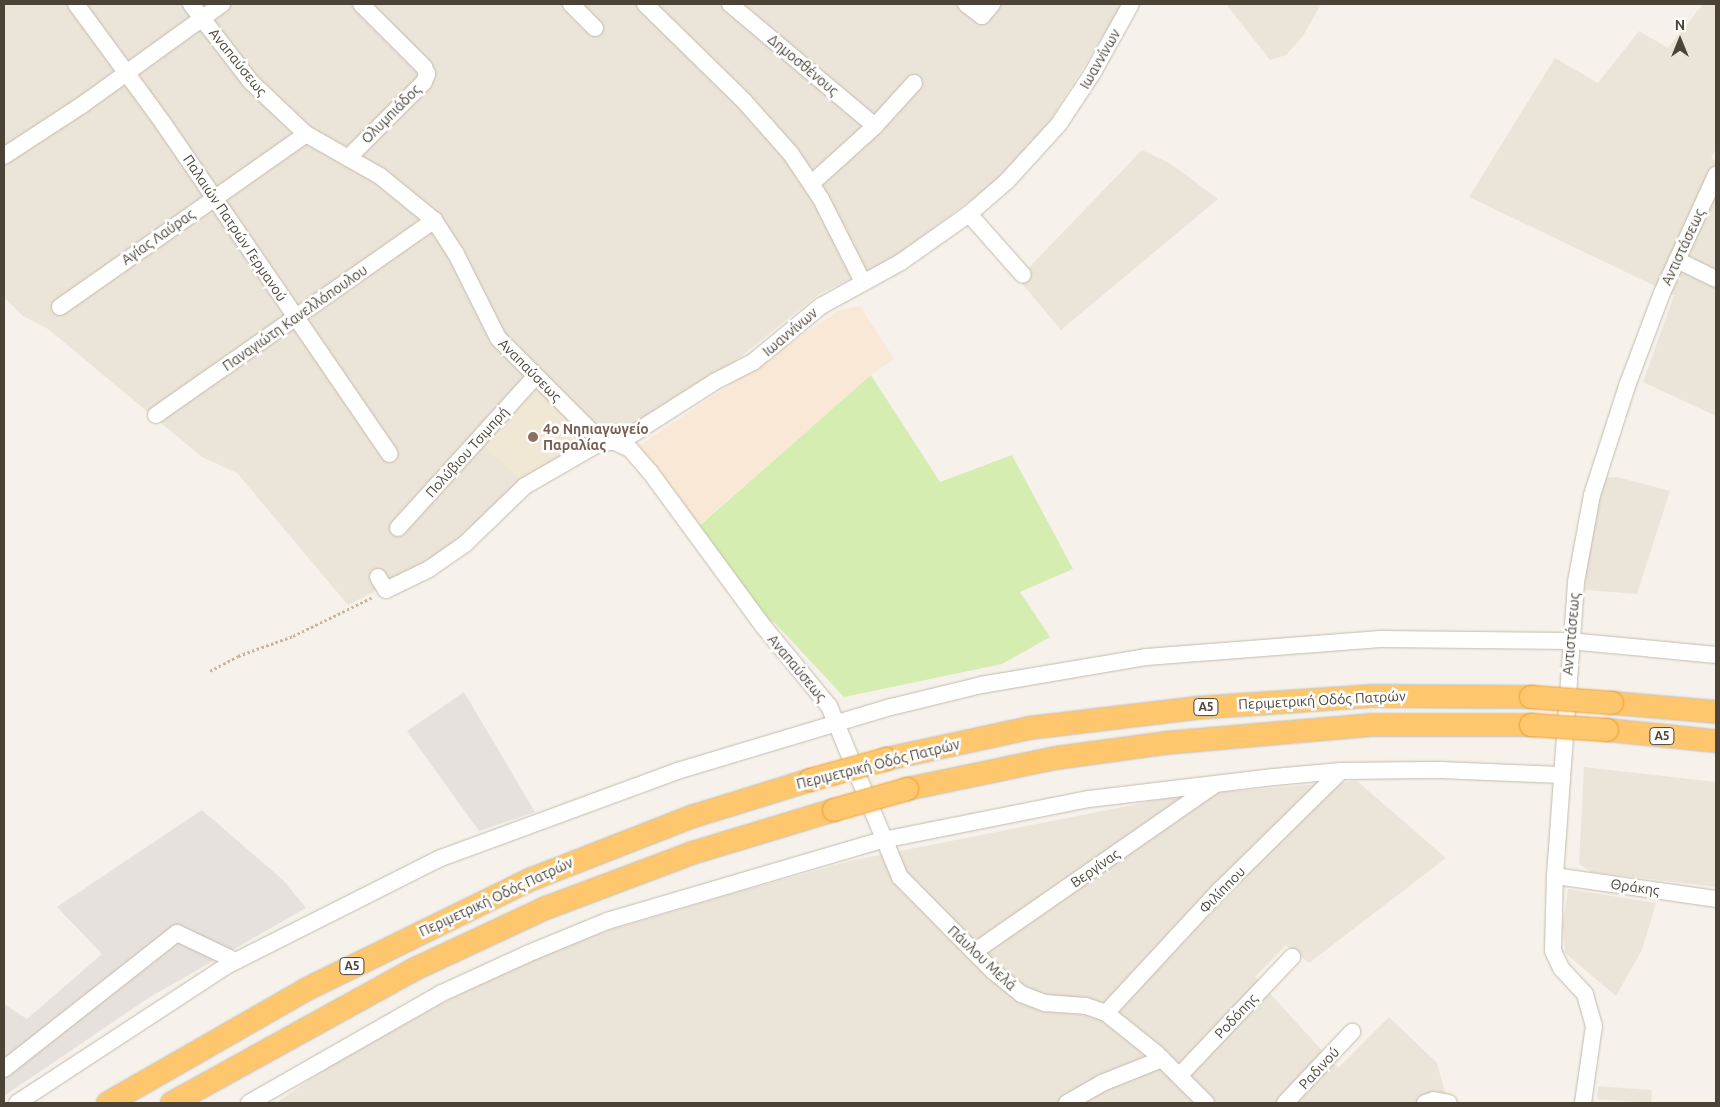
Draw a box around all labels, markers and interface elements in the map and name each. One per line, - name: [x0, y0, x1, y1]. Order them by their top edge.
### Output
- north arrow: [1655, 15, 1705, 65]
- text: N: [1675, 17, 1685, 33]
- street label: Αναπαύσεως: [206, 25, 270, 99]
- street label: Ιωαννίνων: [1076, 26, 1124, 92]
- street label: Δημοσθένους: [765, 31, 841, 99]
- street label: Ολυμπιάδος: [358, 81, 424, 147]
- street label: Παλαιών Πατρών Γερμανού: [180, 152, 290, 304]
- street label: Αγίας Λαύρας: [118, 206, 198, 268]
- street label: Αντιστάσεως: [1658, 206, 1708, 288]
- street label: Παναγιώτη Κανελλόπουλου: [219, 261, 371, 375]
- street label: Ιωαννίνων: [759, 304, 821, 360]
- street label: Αναπαύσεως: [495, 335, 565, 405]
- street label: Πολύβιου Τσιμπρή: [422, 403, 512, 501]
- place label: 4o Νηπιαγωγείο Παραλίας: [543, 421, 649, 454]
- marker: 4o Νηπιαγωγείο Παραλίας: [527, 431, 539, 443]
- street label: Αντιστάσεως: [1559, 592, 1583, 676]
- street label: Αναπαύσεως: [764, 631, 830, 705]
- street label: Περιμετρική Οδός Πατρών: [1238, 687, 1406, 713]
- road number: Α5: [1192, 698, 1220, 716]
- road number: Α5: [1648, 726, 1676, 746]
- street label: Περιμετρική Οδός Πατρών: [795, 736, 961, 792]
- street label: Βεργίνας: [1067, 845, 1123, 891]
- street label: Περιμετρική Οδός Πατρών: [416, 854, 576, 940]
- street label: Φιλίππου: [1196, 863, 1248, 917]
- street label: Θράκης: [1610, 875, 1660, 899]
- street label: Πάυλου Μελά: [944, 922, 1020, 994]
- road number: Α5: [338, 956, 366, 976]
- street label: Ροδόπης: [1211, 990, 1261, 1042]
- street label: Ραδινού: [1295, 1043, 1343, 1093]

